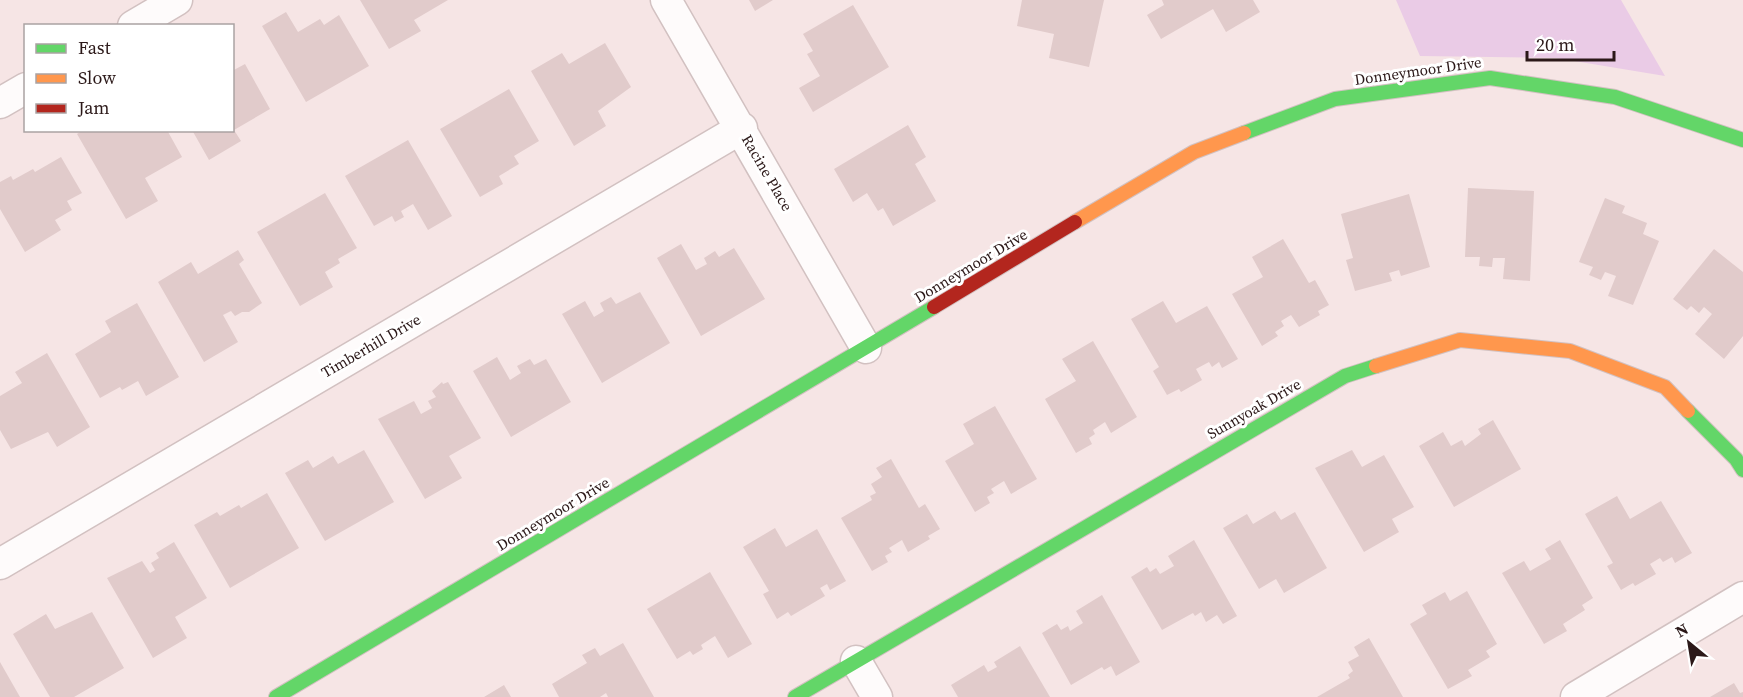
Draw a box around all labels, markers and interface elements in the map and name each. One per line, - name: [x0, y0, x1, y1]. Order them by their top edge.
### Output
- legend: [24, 24, 234, 132]
- scale bar: [1527, 24, 1614, 62]
- text: 20 m: [1536, 32, 1574, 57]
- text: Fast: [78, 35, 111, 60]
- street label: Donneymoor Drive: [1353, 51, 1483, 90]
- text: Slow: [78, 65, 116, 90]
- text: Jam: [77, 95, 110, 120]
- street label: Racine Place: [737, 131, 798, 215]
- street label: Donneymoor Drive: [910, 223, 1031, 308]
- street label: Timberhill Drive: [317, 308, 425, 383]
- street label: Sunnyoak Drive: [1203, 373, 1305, 444]
- street label: Donneymoor Drive: [492, 471, 613, 556]
- north arrow: [1659, 613, 1719, 673]
- text: N: [1671, 617, 1692, 642]

